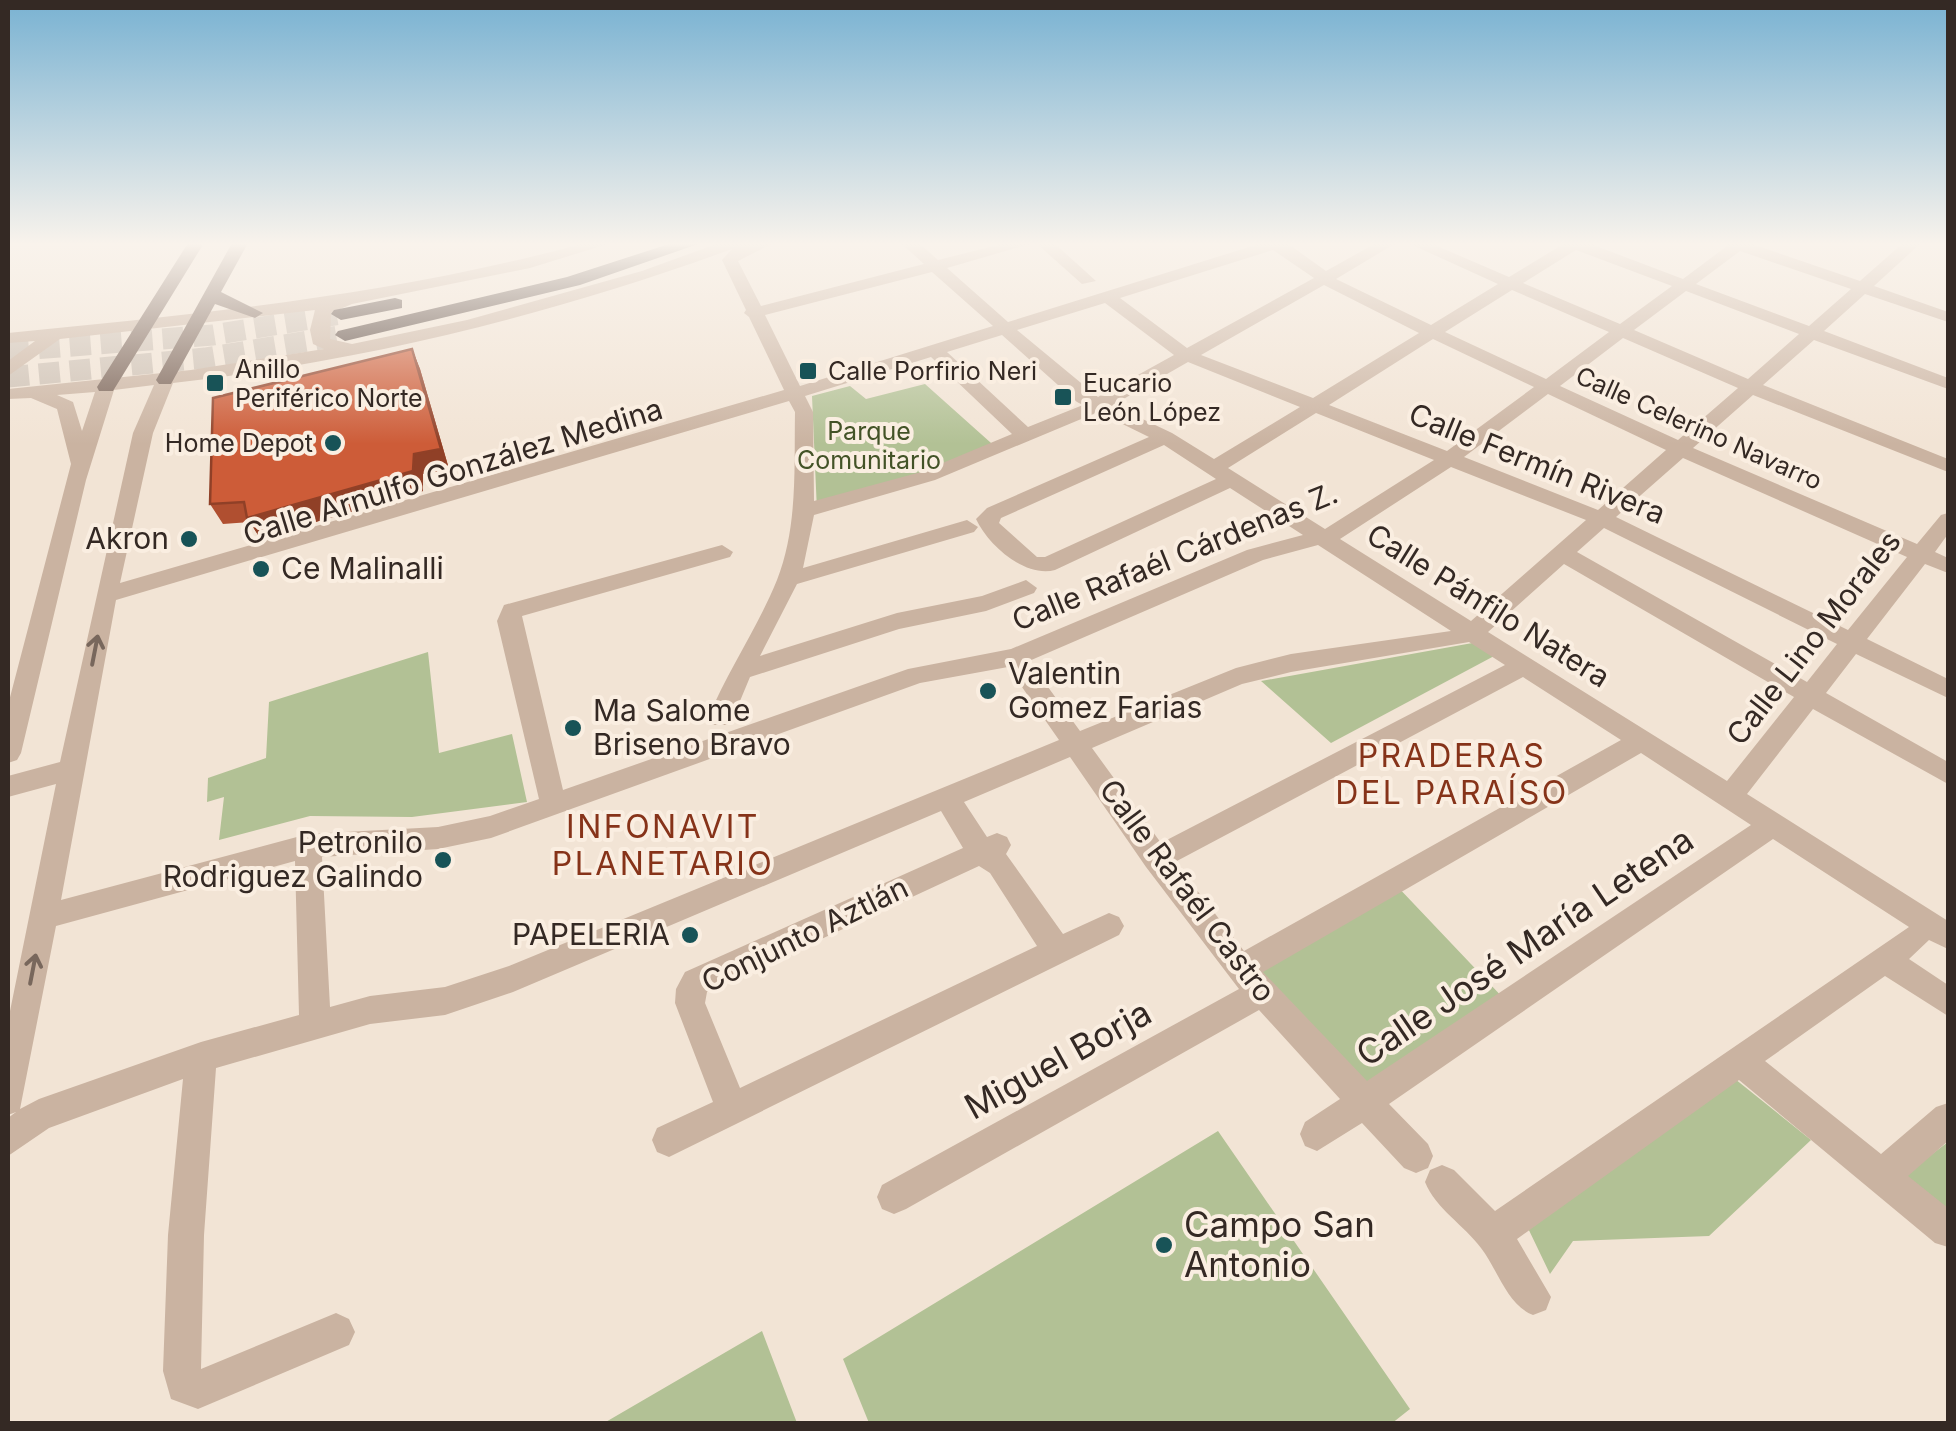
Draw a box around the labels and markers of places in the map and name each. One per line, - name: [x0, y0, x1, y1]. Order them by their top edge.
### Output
- place label: Anillo Periférico Norte: [235, 354, 423, 413]
- place label: Calle Porfirio Neri: [828, 356, 1037, 386]
- marker: Calle Porfirio Neri: [797, 360, 819, 382]
- place label: Eucario León López: [1083, 368, 1221, 427]
- marker: Anillo Periférico Norte: [204, 372, 226, 394]
- marker: Eucario León López: [1052, 386, 1074, 408]
- place label: Home Depot: [165, 428, 313, 458]
- marker: Home Depot: [322, 432, 344, 454]
- place label: Akron: [85, 520, 169, 556]
- marker: Akron: [178, 528, 200, 550]
- place label: Ce Malinalli: [281, 550, 444, 586]
- marker: Ce Malinalli: [250, 558, 272, 580]
- place label: Valentin Gomez Farias: [1008, 655, 1202, 725]
- marker: Valentin Gomez Farias: [977, 680, 999, 702]
- place label: Ma Salome Briseno Bravo: [593, 692, 791, 762]
- marker: Ma Salome Briseno Bravo: [562, 717, 584, 739]
- place label: Petronilo Rodriguez Galindo: [163, 824, 423, 894]
- marker: Petronilo Rodriguez Galindo: [432, 849, 454, 871]
- place label: PAPELERIA: [512, 916, 670, 952]
- marker: PAPELERIA: [679, 924, 701, 946]
- place label: Campo San Antonio: [1184, 1203, 1375, 1285]
- marker: Campo San Antonio: [1153, 1234, 1175, 1256]

